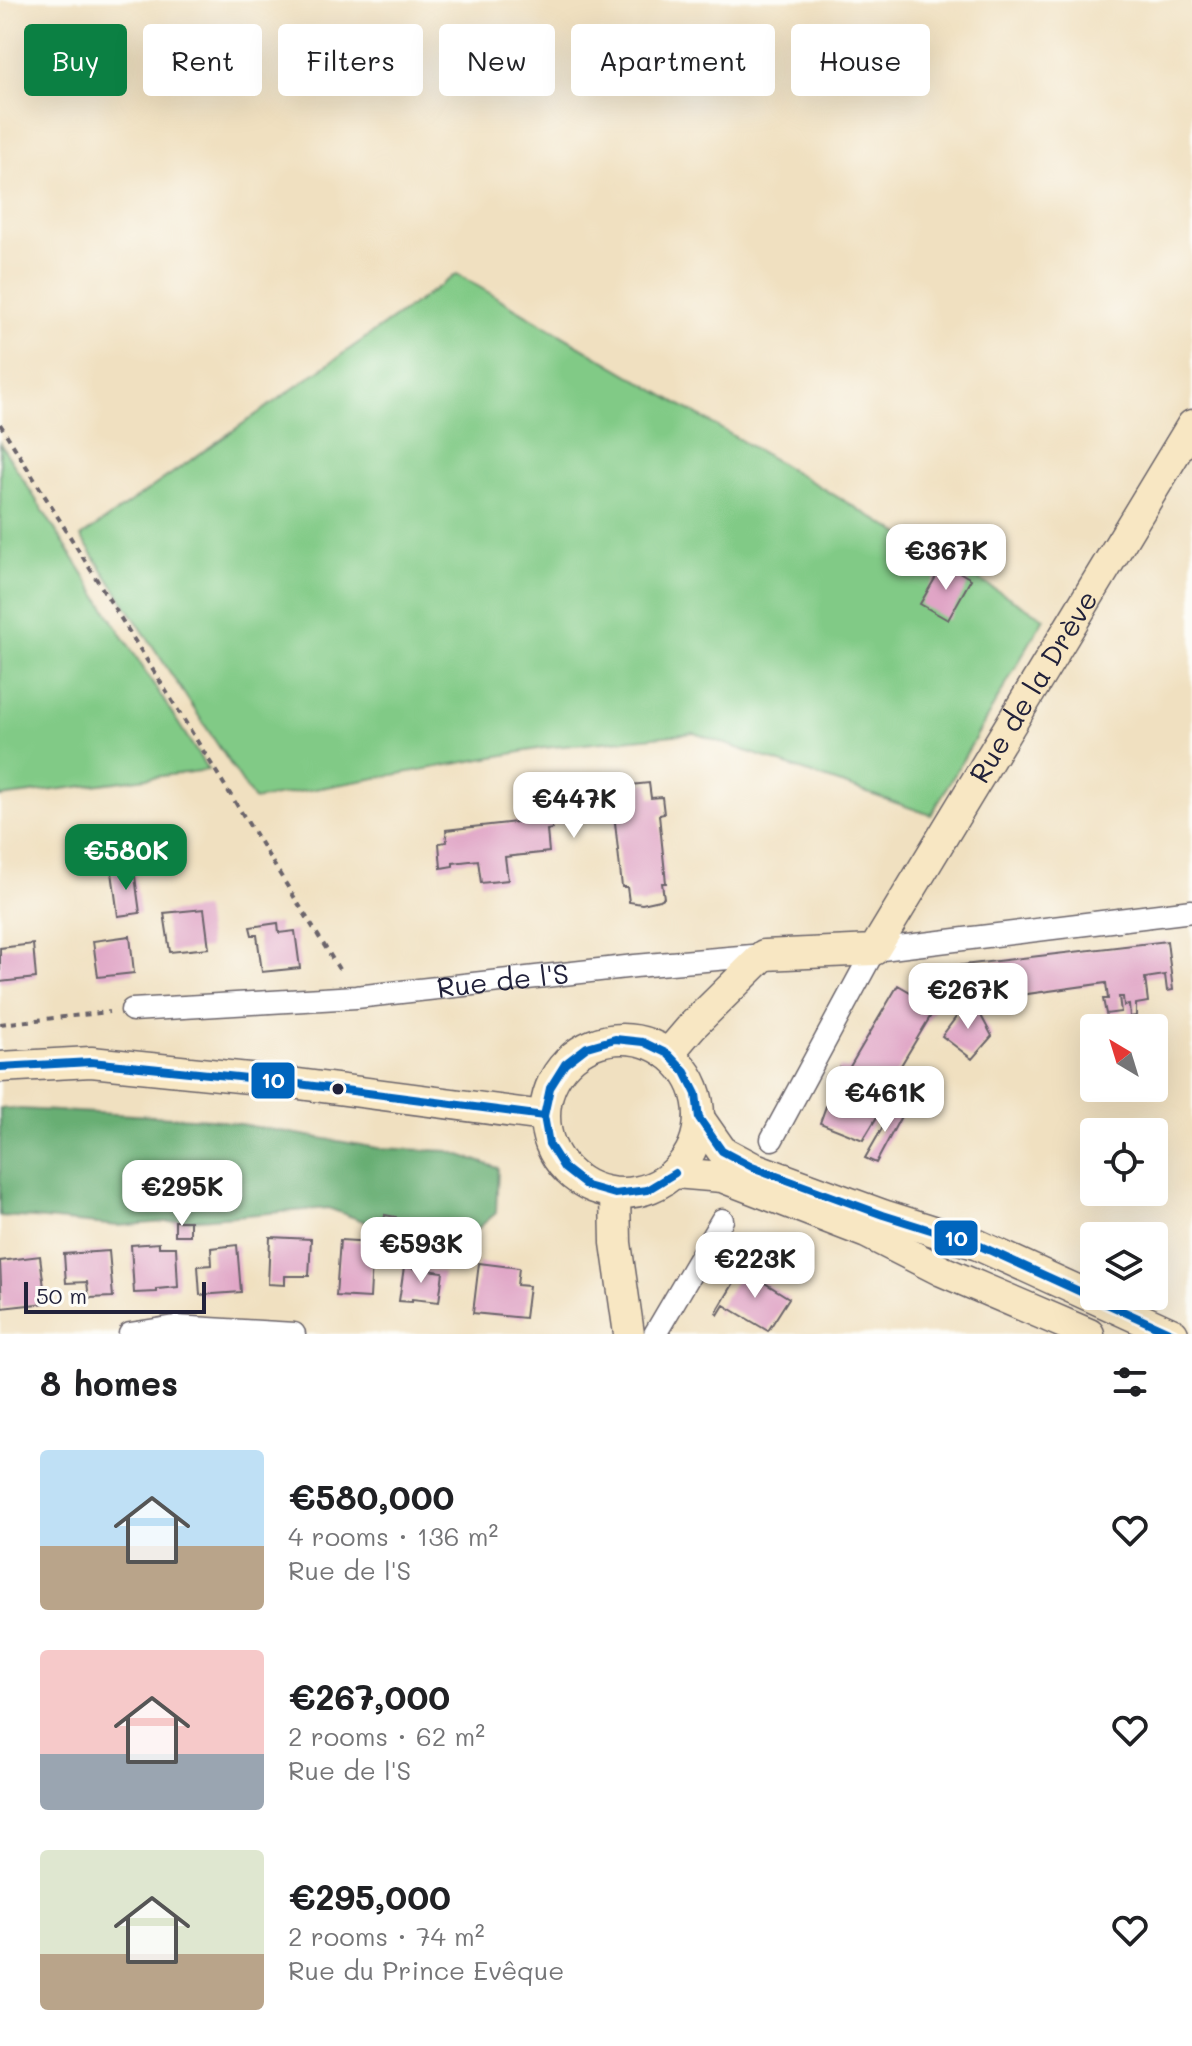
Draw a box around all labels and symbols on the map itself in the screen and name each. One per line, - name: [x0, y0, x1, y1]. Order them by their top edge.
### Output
- pin: €367K: [890, 524, 1002, 592]
- street label: Rue de la Drève: [961, 583, 1105, 789]
- pin: €447K: [518, 772, 630, 840]
- pin: €580K: [70, 824, 182, 892]
- street label: Rue de l'S: [435, 954, 571, 1005]
- pin: €267K: [912, 963, 1024, 1031]
- north arrow: [1080, 1014, 1168, 1102]
- line badge: 10: [250, 1061, 296, 1100]
- text: 10: [261, 1065, 285, 1094]
- pin: €461K: [829, 1066, 941, 1134]
- unlabelled marker: [330, 1081, 346, 1097]
- pin: €295K: [126, 1160, 238, 1228]
- pin: €593K: [365, 1217, 477, 1285]
- line badge: 10: [933, 1219, 979, 1257]
- text: 10: [944, 1223, 968, 1252]
- pin: €223K: [699, 1232, 811, 1300]
- scale bar: [24, 1278, 206, 1314]

